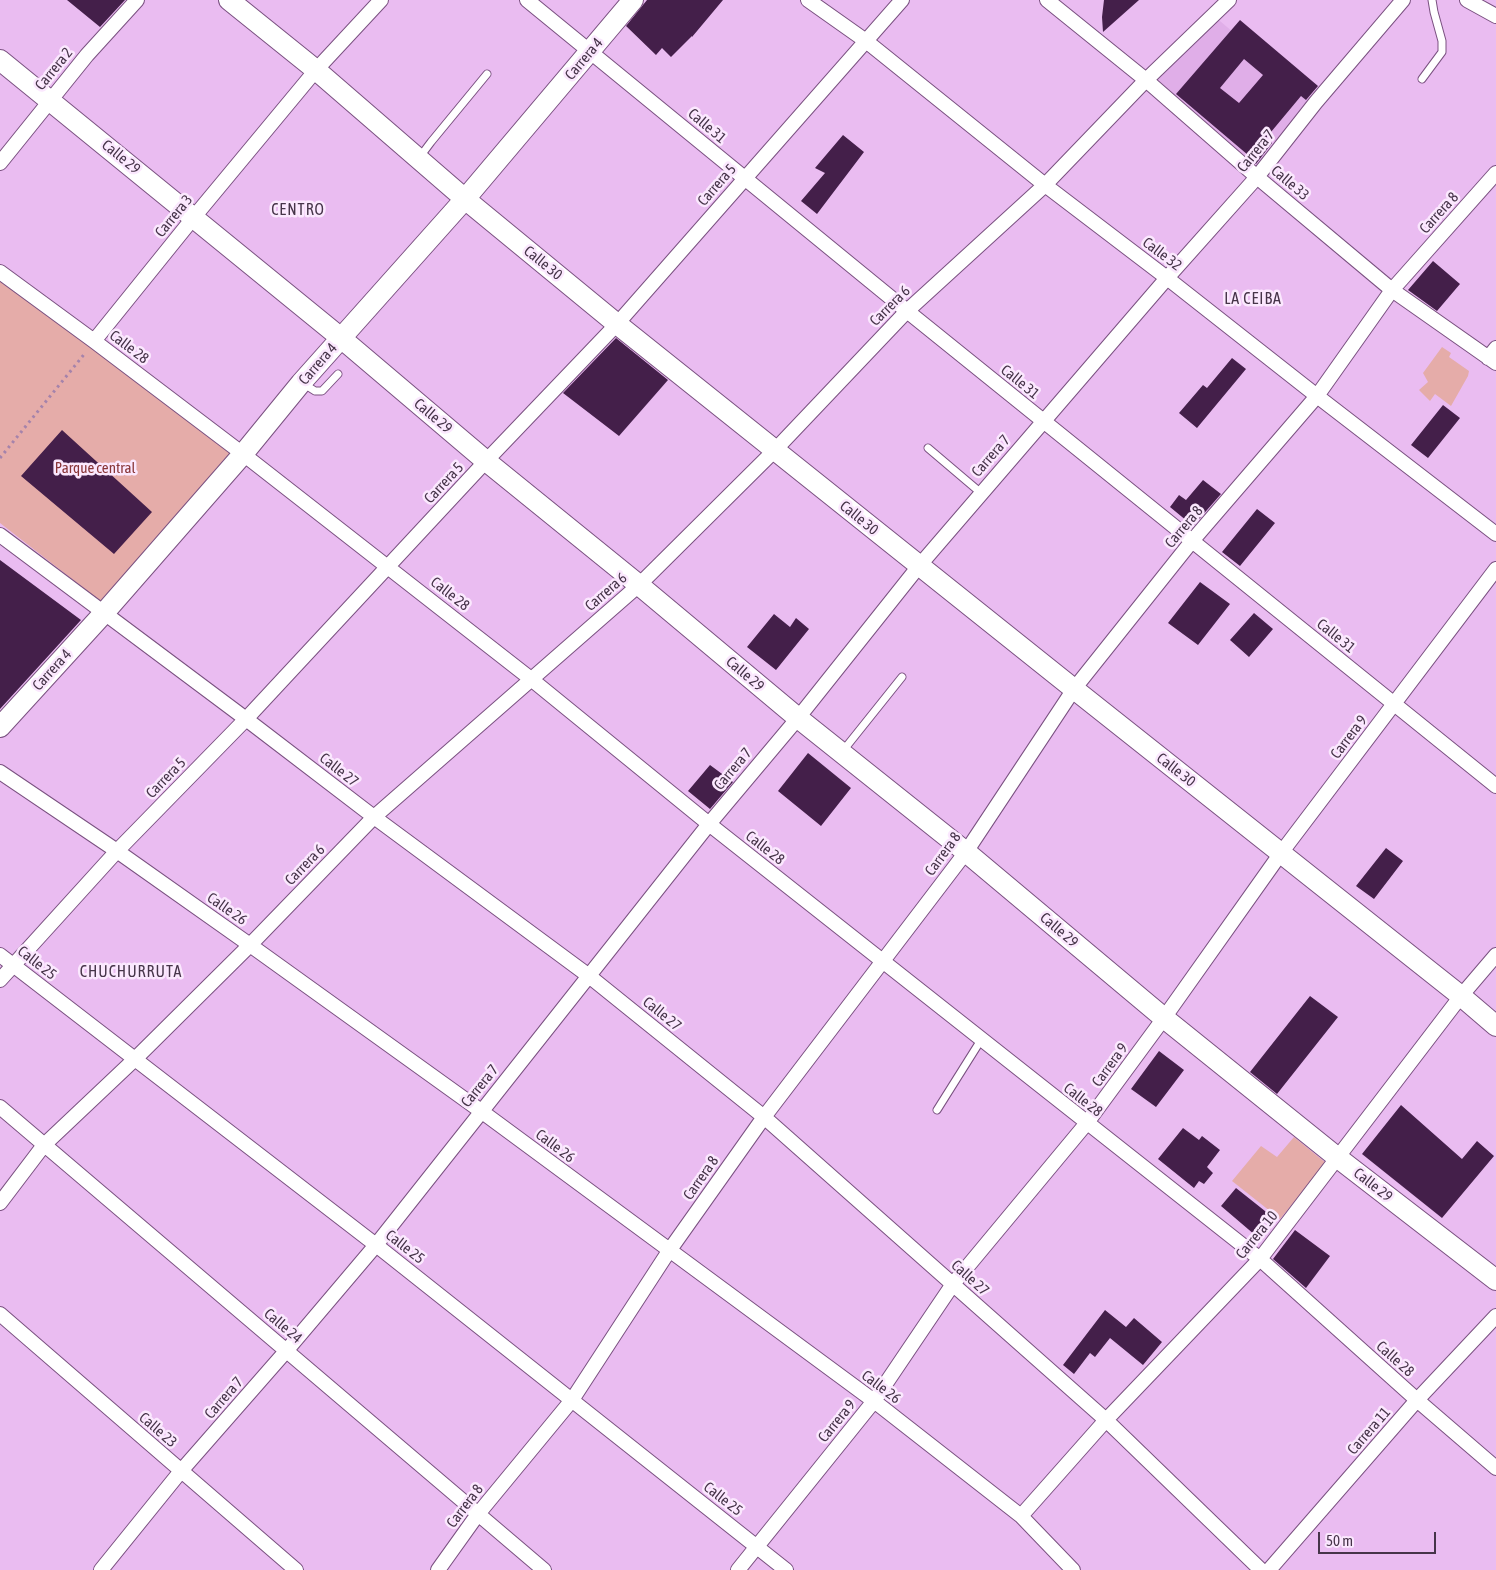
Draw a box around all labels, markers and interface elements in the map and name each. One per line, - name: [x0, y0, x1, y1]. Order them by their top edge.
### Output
- street label: Carrera 4: [561, 34, 607, 84]
- street label: Carrera 2: [31, 44, 77, 94]
- street label: Calle 31: [684, 105, 730, 147]
- street label: Carrera 7: [1233, 126, 1279, 176]
- street label: Calle 29: [98, 136, 144, 178]
- street label: Carrera 5: [694, 160, 740, 210]
- street label: Calle 33: [1267, 162, 1313, 204]
- street label: Carrera 8: [1416, 189, 1462, 237]
- street label: Carrera 3: [151, 191, 197, 241]
- district label: CENTRO: [270, 200, 326, 220]
- street label: Calle 32: [1139, 233, 1185, 275]
- street label: Calle 30: [520, 242, 566, 284]
- street label: Carrera 6: [866, 282, 914, 330]
- district label: LA CEIBA: [1223, 289, 1283, 309]
- street label: Calle 28: [106, 326, 152, 368]
- street label: Carrera 4: [295, 339, 341, 389]
- street label: Calle 31: [997, 361, 1043, 403]
- street label: Calle 29: [410, 395, 456, 437]
- street label: Carrera 7: [968, 431, 1014, 481]
- park label: Parque central: [55, 459, 135, 477]
- street label: Carrera 5: [421, 459, 467, 507]
- street label: Calle 30: [836, 497, 882, 539]
- street label: Carrera 8: [1161, 502, 1207, 552]
- street label: Carrera 6: [581, 569, 631, 615]
- street label: Calle 28: [427, 573, 473, 615]
- street label: Calle 31: [1313, 615, 1359, 657]
- street label: Carrera 4: [29, 646, 75, 694]
- street label: Calle 29: [722, 653, 768, 695]
- street label: Carrera 9: [1327, 712, 1371, 762]
- street label: Carrera 7: [710, 744, 756, 794]
- street label: Calle 27: [316, 749, 362, 791]
- street label: Calle 30: [1153, 749, 1199, 791]
- street label: Carrera 5: [142, 754, 190, 802]
- street label: Calle 28: [742, 827, 788, 869]
- street label: Carrera 8: [921, 829, 965, 879]
- street label: Carrera 6: [281, 841, 329, 889]
- street label: Calle 26: [204, 889, 250, 929]
- street label: Calle 29: [1036, 909, 1082, 951]
- street label: Calle 25: [14, 942, 60, 984]
- district label: CHUCHURRUTA: [78, 962, 184, 982]
- street label: Calle 27: [639, 993, 685, 1035]
- street label: Carrera 9: [1088, 1040, 1132, 1090]
- street label: Carrera 7: [457, 1061, 503, 1111]
- street label: Calle 28: [1060, 1079, 1106, 1121]
- street label: Calle 26: [532, 1125, 578, 1167]
- street label: Carrera 8: [679, 1153, 723, 1203]
- street label: Calle 29: [1350, 1164, 1396, 1206]
- street label: Carrera 10: [1232, 1207, 1282, 1263]
- street label: Calle 25: [382, 1226, 428, 1268]
- street label: Calle 27: [947, 1256, 993, 1300]
- street label: Calle 24: [260, 1305, 306, 1347]
- street label: Calle 28: [1372, 1337, 1418, 1381]
- street label: Calle 26: [858, 1366, 904, 1408]
- street label: Carrera 7: [201, 1373, 247, 1423]
- street label: Carrera 9: [814, 1396, 860, 1446]
- street label: Carrera 11: [1344, 1404, 1394, 1458]
- street label: Calle 23: [135, 1409, 181, 1451]
- street label: Calle 25: [700, 1478, 746, 1520]
- street label: Carrera 8: [443, 1481, 487, 1531]
- scale bar: [1321, 1522, 1438, 1554]
- text: 50 m: [1326, 1532, 1353, 1549]

